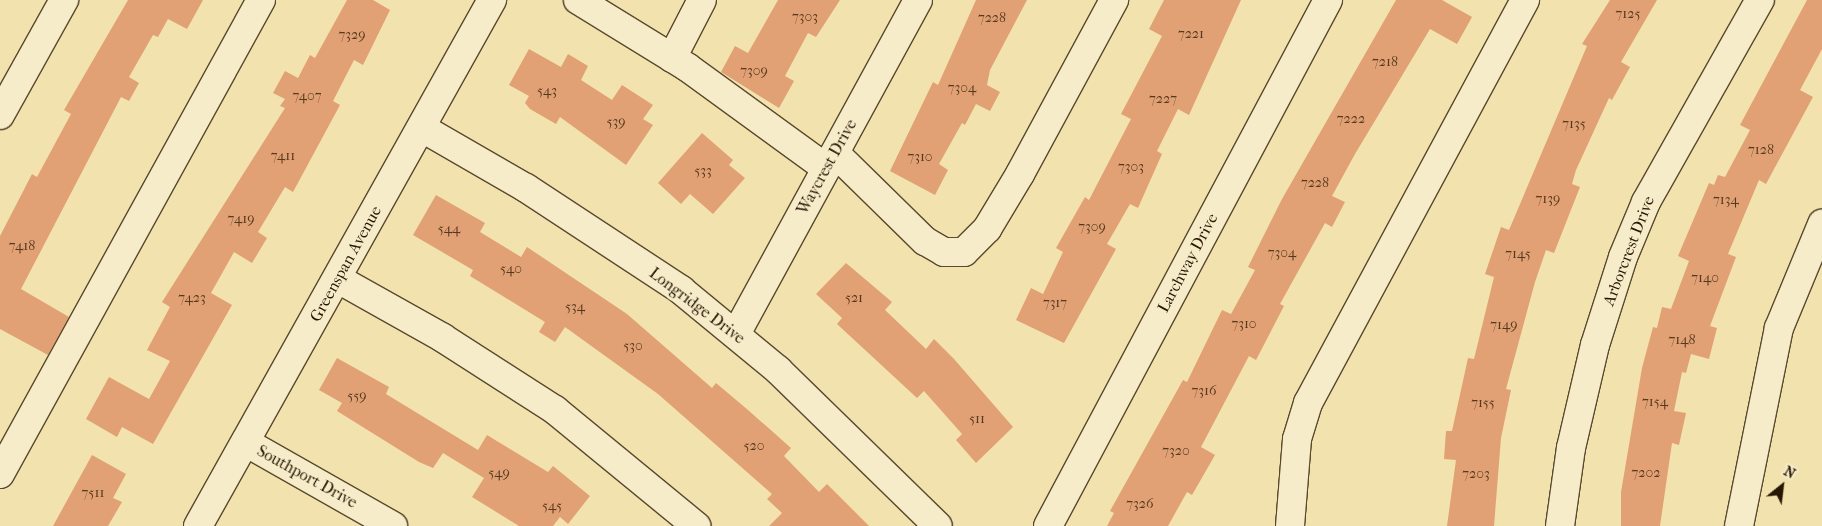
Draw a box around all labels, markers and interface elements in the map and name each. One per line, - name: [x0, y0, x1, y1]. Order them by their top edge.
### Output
- house number: 7125: [1616, 6, 1640, 22]
- house number: 7303: [792, 9, 818, 25]
- house number: 7228: [978, 10, 1006, 26]
- house number: 7221: [1178, 26, 1204, 42]
- house number: 7329: [338, 27, 366, 43]
- house number: 7218: [1372, 54, 1398, 70]
- house number: 7309: [740, 63, 768, 79]
- house number: 7304: [948, 80, 976, 96]
- house number: 543: [537, 83, 557, 99]
- house number: 7407: [292, 88, 322, 104]
- house number: 7227: [1149, 91, 1177, 107]
- house number: 7222: [1337, 111, 1365, 127]
- house number: 539: [606, 114, 626, 130]
- street label: Waycrest Drive: [793, 116, 861, 218]
- house number: 7135: [1562, 116, 1586, 132]
- house number: 7128: [1748, 142, 1774, 158]
- house number: 7411: [271, 148, 295, 164]
- house number: 7310: [907, 149, 933, 165]
- house number: 7303: [1118, 159, 1144, 175]
- house number: 533: [694, 163, 712, 179]
- house number: 7228: [1301, 175, 1329, 191]
- house number: 7139: [1536, 191, 1560, 207]
- house number: 7134: [1713, 192, 1739, 208]
- street label: Arborcrest Drive: [1599, 193, 1659, 309]
- street label: Greenspan Avenue: [306, 203, 386, 325]
- street label: Larchway Drive: [1154, 210, 1222, 316]
- house number: 7419: [228, 211, 254, 227]
- house number: 7309: [1078, 219, 1106, 235]
- house number: 544: [438, 221, 460, 237]
- house number: 7418: [9, 238, 35, 254]
- house number: 7304: [1268, 245, 1296, 261]
- house number: 7145: [1505, 246, 1531, 262]
- house number: 540: [500, 261, 522, 277]
- street label: Longridge Drive: [645, 264, 749, 348]
- house number: 7140: [1691, 270, 1719, 286]
- house number: 7423: [178, 290, 206, 306]
- house number: 521: [845, 290, 863, 306]
- house number: 7317: [1043, 295, 1067, 311]
- house number: 534: [565, 299, 585, 315]
- house number: 7310: [1231, 316, 1257, 332]
- house number: 7149: [1490, 317, 1518, 333]
- house number: 7148: [1668, 332, 1696, 348]
- house number: 530: [623, 338, 643, 354]
- house number: 7316: [1191, 383, 1217, 399]
- house number: 559: [347, 388, 367, 404]
- house number: 7154: [1642, 394, 1668, 410]
- house number: 7155: [1471, 395, 1495, 411]
- house number: 511: [969, 411, 985, 427]
- house number: 520: [744, 438, 764, 454]
- street label: Southport Drive: [253, 442, 361, 512]
- house number: 7320: [1162, 443, 1190, 459]
- north arrow: [1757, 461, 1807, 511]
- text: N: [1781, 462, 1798, 482]
- house number: 549: [488, 465, 510, 481]
- house number: 7202: [1632, 465, 1660, 481]
- house number: 7203: [1462, 466, 1490, 482]
- house number: 7511: [82, 485, 104, 501]
- house number: 7326: [1126, 496, 1154, 512]
- house number: 545: [542, 498, 562, 514]

